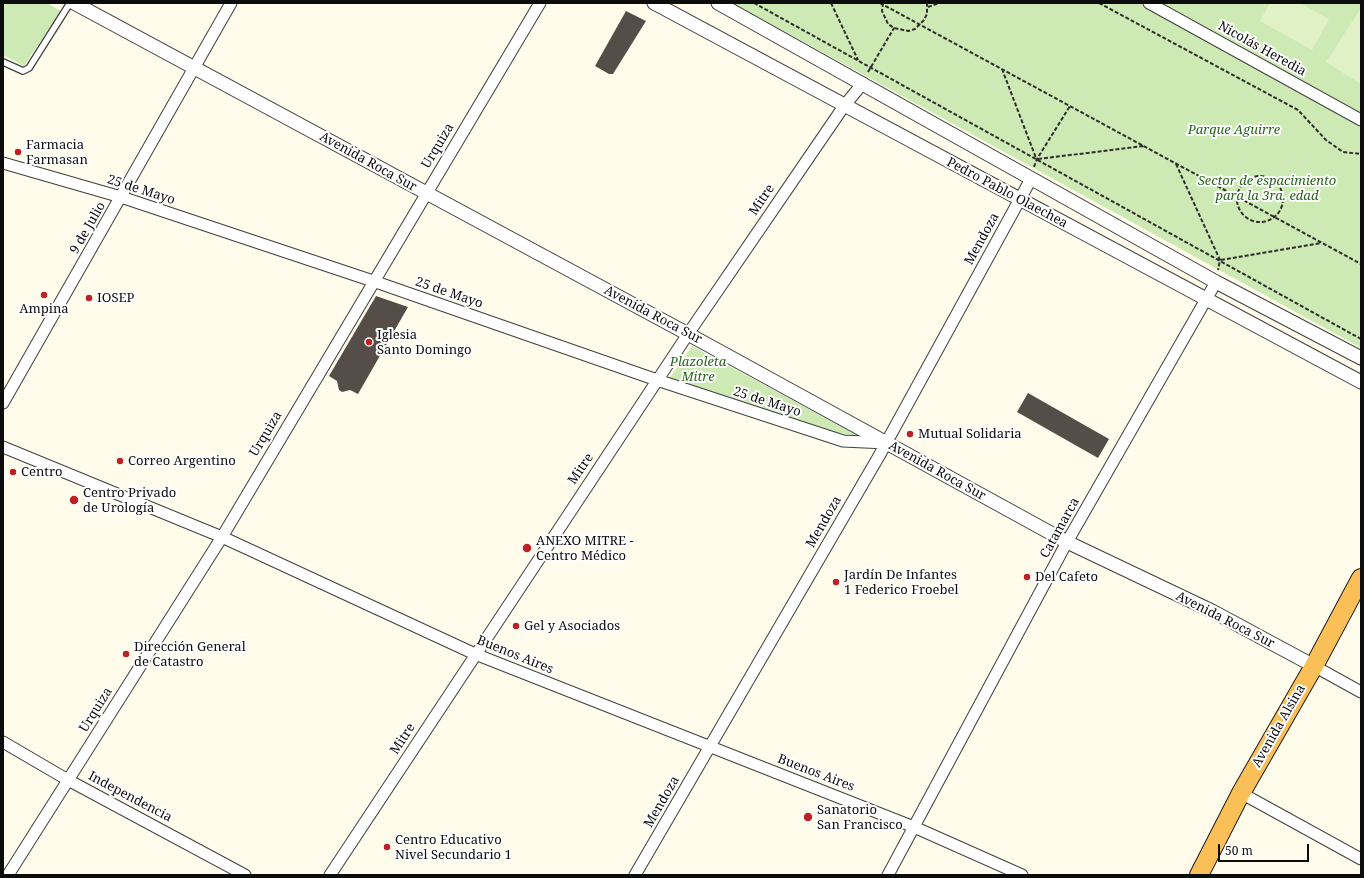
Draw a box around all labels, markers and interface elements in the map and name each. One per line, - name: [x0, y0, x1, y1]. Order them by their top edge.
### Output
- street label: Nicolás Heredia: [1215, 18, 1309, 80]
- street label: Urquiza: [418, 121, 458, 171]
- park label: Parque Aguirre: [1188, 122, 1280, 138]
- street label: Avenida Roca Sur: [317, 129, 419, 195]
- place label: Farmacia Farmasan: [26, 137, 88, 168]
- marker: Farmacia Farmasan: [13, 147, 23, 157]
- street label: Pedro Pablo Olaechea: [944, 154, 1070, 232]
- street label: 25 de Mayo: [105, 172, 177, 208]
- park label: Sector de espacimiento para la 3ra. edad: [1198, 173, 1336, 204]
- street label: Mitre: [746, 182, 778, 218]
- street label: 9 de Julio: [67, 199, 109, 257]
- street label: Mendoza: [961, 210, 1003, 268]
- street label: 25 de Mayo: [413, 274, 485, 312]
- street label: Avenida Roca Sur: [601, 283, 705, 347]
- marker: Ampina: [39, 290, 49, 300]
- place label: IOSEP: [97, 290, 134, 306]
- marker: IOSEP: [84, 293, 94, 303]
- place label: Ampina: [19, 301, 69, 317]
- place label: Iglesia Santo Domingo: [377, 327, 472, 358]
- marker: Iglesia Santo Domingo: [364, 337, 374, 347]
- park label: Plazoleta Mitre: [670, 354, 726, 385]
- street label: 25 de Mayo: [731, 384, 803, 420]
- street label: Urquiza: [246, 409, 286, 459]
- place label: Mutual Solidaria: [918, 426, 1022, 442]
- marker: Mutual Solidaria: [905, 429, 915, 439]
- street label: Avenida Roca Sur: [886, 438, 988, 504]
- street label: Mitre: [565, 451, 597, 487]
- place label: Correo Argentino: [128, 453, 236, 469]
- marker: Correo Argentino: [115, 456, 125, 466]
- place label: Centro: [21, 464, 63, 480]
- marker: Centro: [8, 467, 18, 477]
- place label: Centro Privado de Urología: [83, 485, 176, 516]
- street label: Mendoza: [803, 493, 845, 551]
- marker: Centro Privado de Urología: [68, 494, 80, 506]
- street label: Catamarca: [1037, 495, 1083, 561]
- place label: ANEXO MITRE - Centro Médico: [536, 533, 633, 564]
- marker: ANEXO MITRE - Centro Médico: [521, 542, 533, 554]
- place label: Jardín De Infantes 1 Federico Froebel: [844, 567, 958, 598]
- place label: Del Cafeto: [1035, 569, 1098, 585]
- marker: Del Cafeto: [1022, 572, 1032, 582]
- marker: Jardín De Infantes 1 Federico Froebel: [831, 577, 841, 587]
- street label: Avenida Roca Sur: [1173, 588, 1277, 652]
- place label: Gel y Asociados: [524, 618, 620, 634]
- marker: Gel y Asociados: [511, 621, 521, 631]
- street label: Buenos Aires: [474, 633, 556, 677]
- place label: Dirección General de Catastro: [134, 639, 246, 670]
- marker: Dirección General de Catastro: [121, 649, 131, 659]
- street label: Avenida Alsina: [1249, 682, 1309, 770]
- street label: Urquiza: [76, 685, 116, 735]
- street label: Mitre: [387, 720, 419, 758]
- street label: Buenos Aires: [775, 751, 857, 795]
- street label: Independencia: [85, 768, 175, 826]
- street label: Mendoza: [641, 773, 683, 831]
- place label: Sanatorio San Francisco: [817, 802, 903, 833]
- marker: Sanatorio San Francisco: [802, 811, 814, 823]
- place label: Centro Educativo Nivel Secundario 1: [395, 832, 512, 863]
- scale bar: [1220, 836, 1311, 862]
- marker: Centro Educativo Nivel Secundario 1: [382, 842, 392, 852]
- text: 50 m: [1225, 842, 1253, 859]

